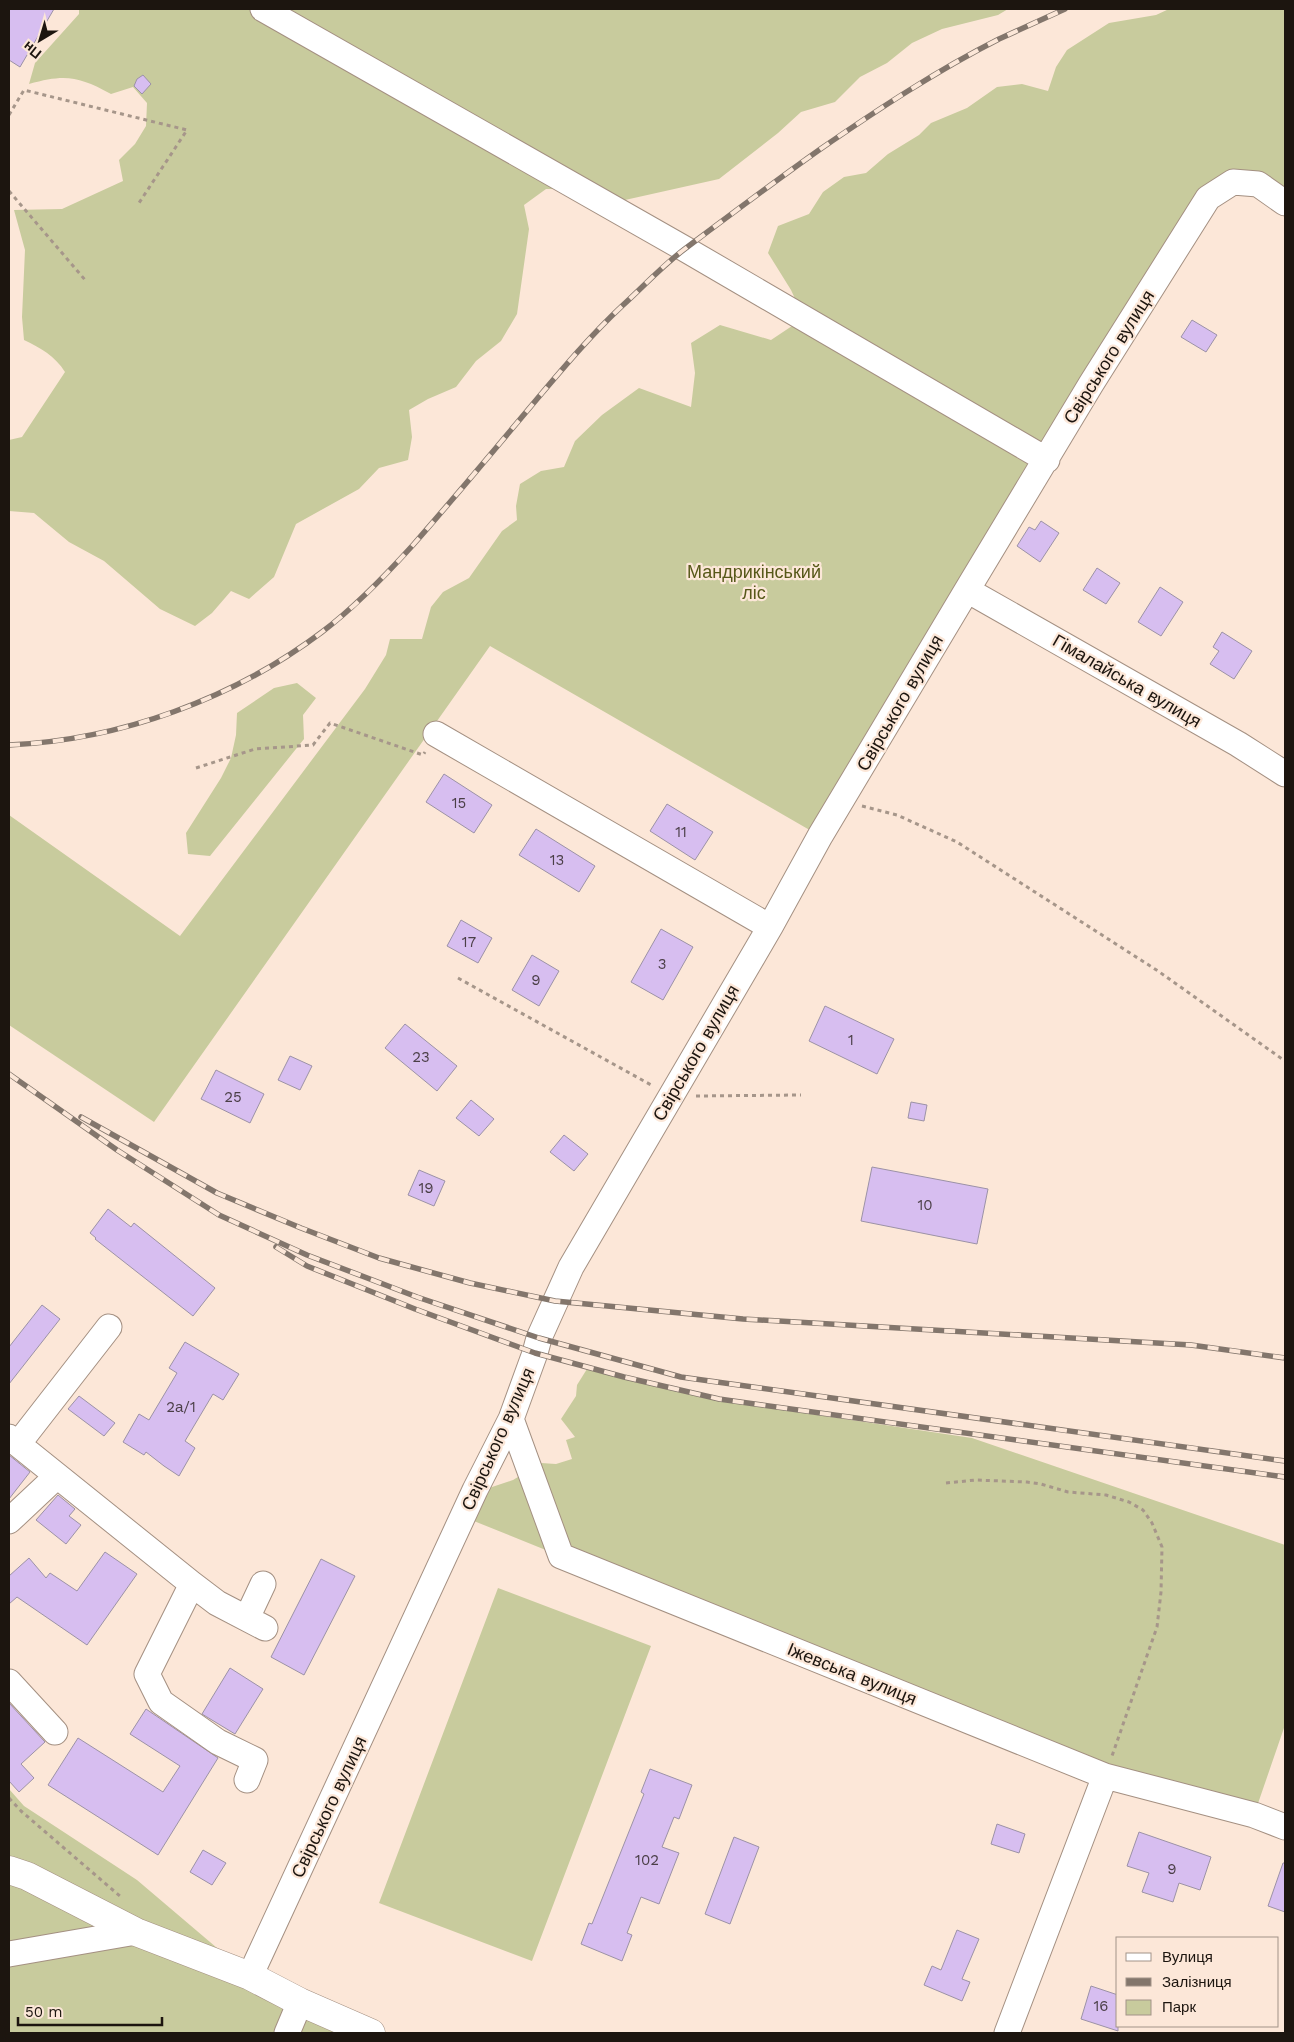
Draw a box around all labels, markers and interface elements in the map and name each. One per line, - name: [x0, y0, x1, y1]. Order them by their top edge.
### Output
- north arrow: [15, 15, 65, 65]
- text: Пн: [20, 38, 44, 62]
- street label: Свірського вулиця: [1059, 286, 1158, 427]
- park label: Мандрикінський ліс: [687, 561, 821, 603]
- street label: Гімалайська вулиця: [1049, 630, 1205, 732]
- street label: Свірського вулиця: [852, 631, 947, 775]
- house number: 15: [452, 794, 466, 812]
- house number: 11: [675, 823, 687, 841]
- house number: 13: [550, 851, 564, 869]
- house number: 17: [462, 933, 476, 951]
- house number: 3: [658, 955, 666, 973]
- house number: 9: [531, 971, 541, 989]
- street label: Свірського вулиця: [648, 981, 743, 1125]
- house number: 1: [848, 1031, 854, 1049]
- house number: 23: [412, 1048, 430, 1066]
- house number: 25: [224, 1088, 242, 1106]
- house number: 19: [418, 1179, 434, 1197]
- house number: 10: [917, 1196, 933, 1214]
- street label: Свірського вулиця: [457, 1364, 538, 1513]
- house number: 2а/1: [166, 1398, 196, 1416]
- street label: Іжевська вулиця: [784, 1638, 920, 1709]
- street label: Свірського вулиця: [287, 1733, 371, 1881]
- house number: 102: [635, 1851, 659, 1869]
- house number: 9: [1167, 1860, 1177, 1878]
- legend: [1116, 1937, 1279, 2027]
- text: Вулиця: [1162, 1948, 1213, 1966]
- text: Залізниця: [1162, 1973, 1232, 1991]
- scale bar: [18, 1994, 161, 2026]
- house number: 16: [1094, 1997, 1108, 2015]
- text: Парк: [1162, 1998, 1196, 2016]
- text: 50 m: [25, 2003, 62, 2021]

